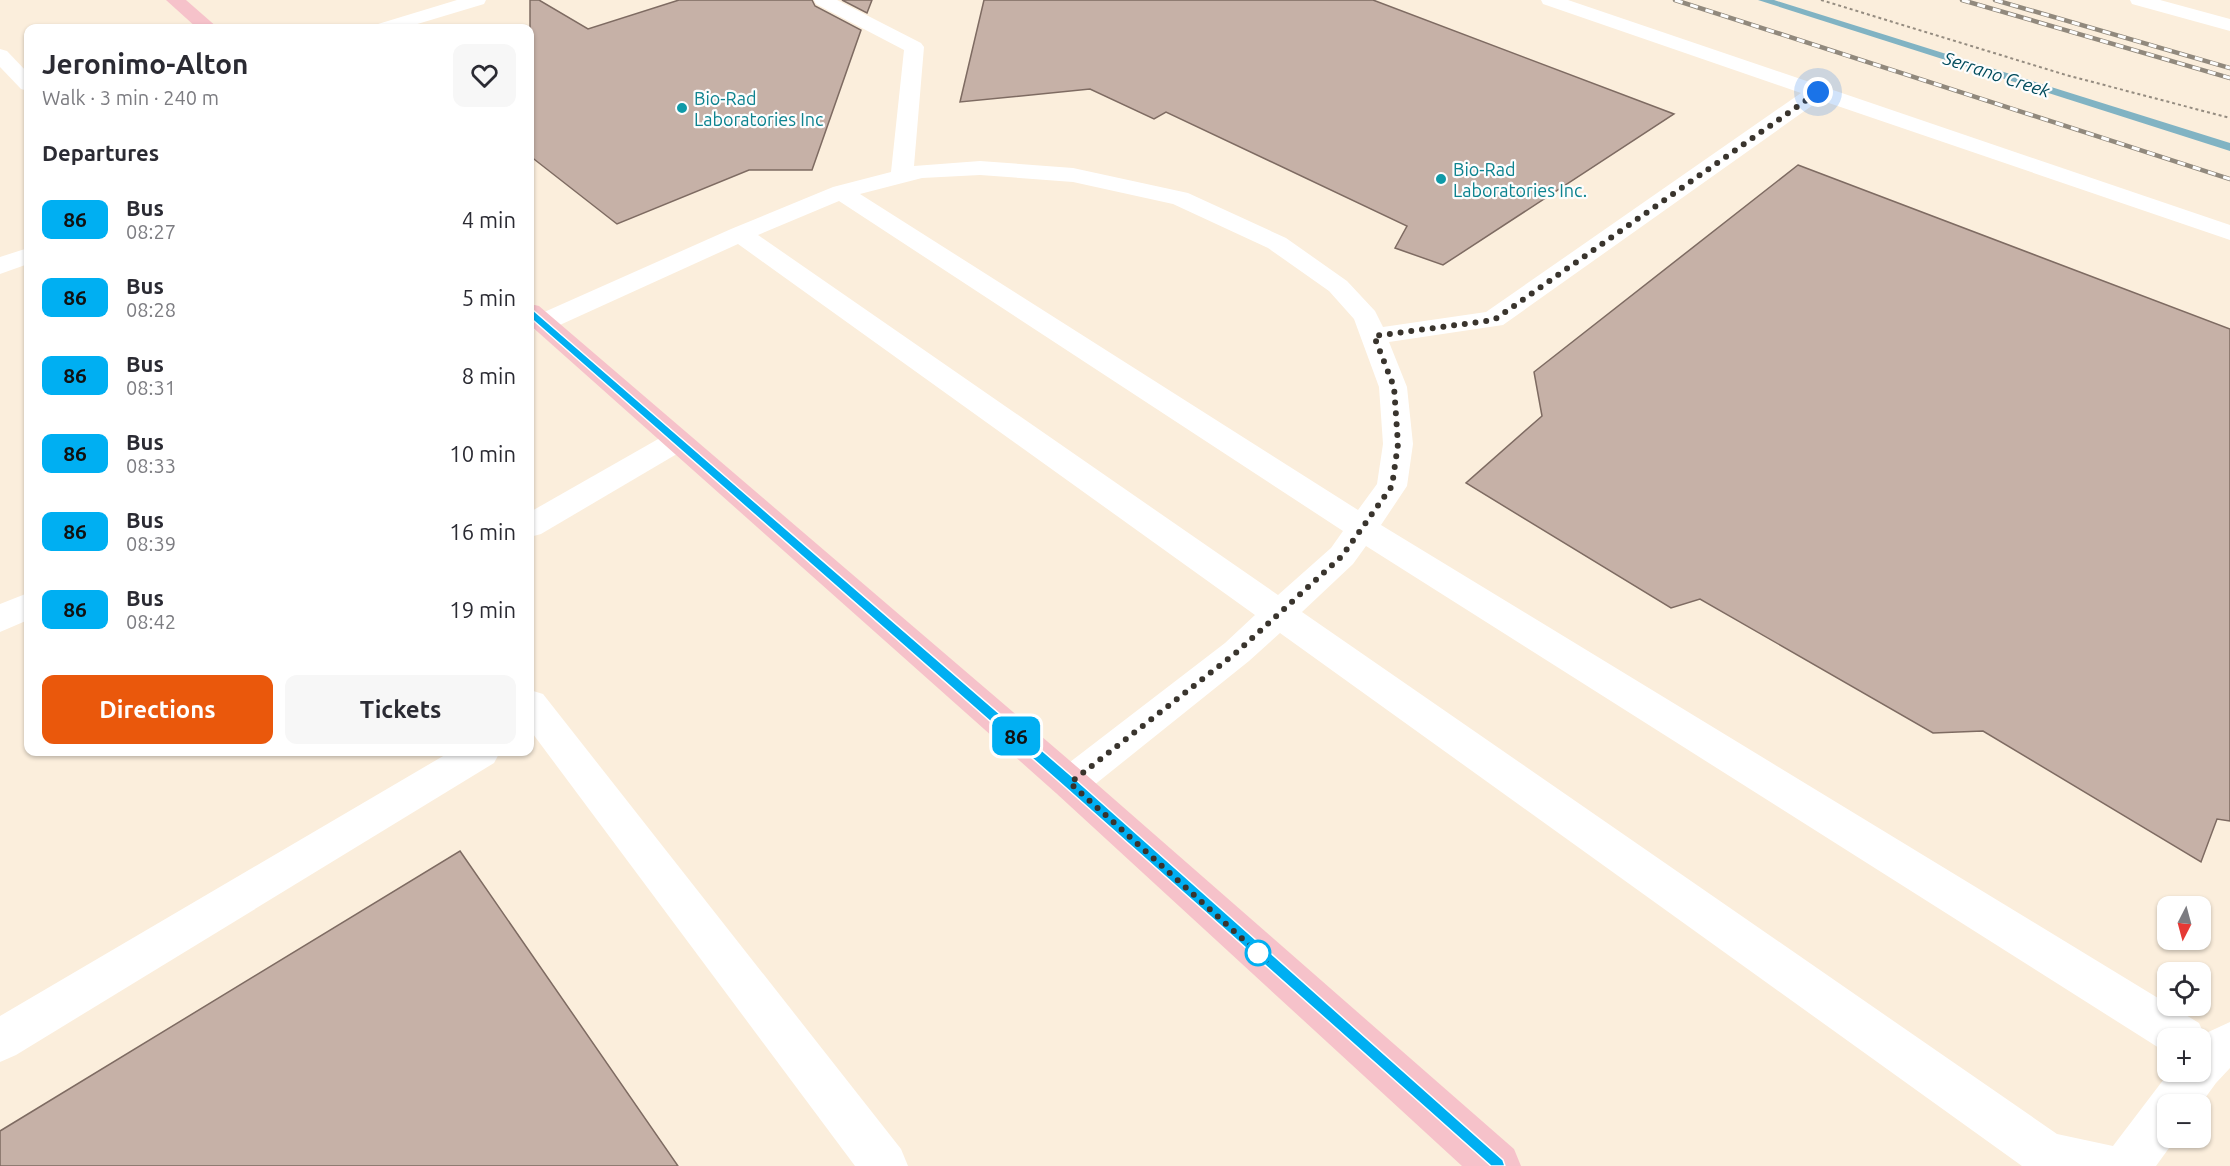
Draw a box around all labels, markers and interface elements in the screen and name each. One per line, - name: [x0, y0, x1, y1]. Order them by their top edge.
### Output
- button: heart: [453, 44, 516, 107]
- water label: Serrano Creek: [1940, 47, 2054, 101]
- text: Jeronimo-Alton: [42, 48, 248, 79]
- your location: [1803, 77, 1833, 107]
- text: Walk · 3 min · 240 m: [42, 86, 219, 109]
- place label: Bio-Rad Laboratories Inc: [694, 88, 823, 129]
- marker: Bio-Rad Laboratories Inc: [675, 101, 689, 115]
- text: Departures: [42, 140, 159, 165]
- place label: Bio-Rad Laboratories Inc.: [1453, 159, 1587, 200]
- marker: Bio-Rad Laboratories Inc.: [1434, 172, 1448, 186]
- text: Bus: [126, 195, 164, 220]
- text: 86: [63, 207, 87, 231]
- text: 4 min: [462, 207, 516, 232]
- text: 08:27: [126, 220, 176, 243]
- text: Bus: [126, 273, 164, 298]
- text: 86: [63, 285, 87, 309]
- text: 5 min: [462, 285, 516, 310]
- text: 08:28: [126, 298, 176, 321]
- text: Bus: [126, 351, 164, 376]
- text: 86: [63, 363, 87, 387]
- text: 8 min: [462, 363, 516, 388]
- text: 08:31: [126, 376, 176, 399]
- text: Bus: [126, 429, 164, 454]
- text: 86: [63, 441, 87, 465]
- text: 10 min: [449, 441, 516, 466]
- text: 08:33: [126, 454, 176, 477]
- text: Bus: [126, 507, 164, 532]
- text: 86: [63, 519, 87, 543]
- text: 16 min: [449, 519, 516, 544]
- text: 08:39: [126, 532, 176, 555]
- text: Bus: [126, 585, 164, 610]
- text: 86: [63, 597, 87, 621]
- text: 19 min: [449, 597, 516, 622]
- text: 08:42: [126, 610, 176, 633]
- button: Directions: [42, 675, 273, 744]
- button: Tickets: [285, 675, 516, 744]
- line badge: 86: [989, 716, 1043, 756]
- text: 86: [1004, 724, 1028, 748]
- north arrow: [2157, 896, 2211, 950]
- map controls: [2157, 896, 2211, 1148]
- unlabelled marker: [1245, 940, 1271, 966]
- button: locate: [2157, 962, 2211, 1016]
- button: +: [2157, 1028, 2211, 1082]
- button: −: [2157, 1094, 2211, 1148]

